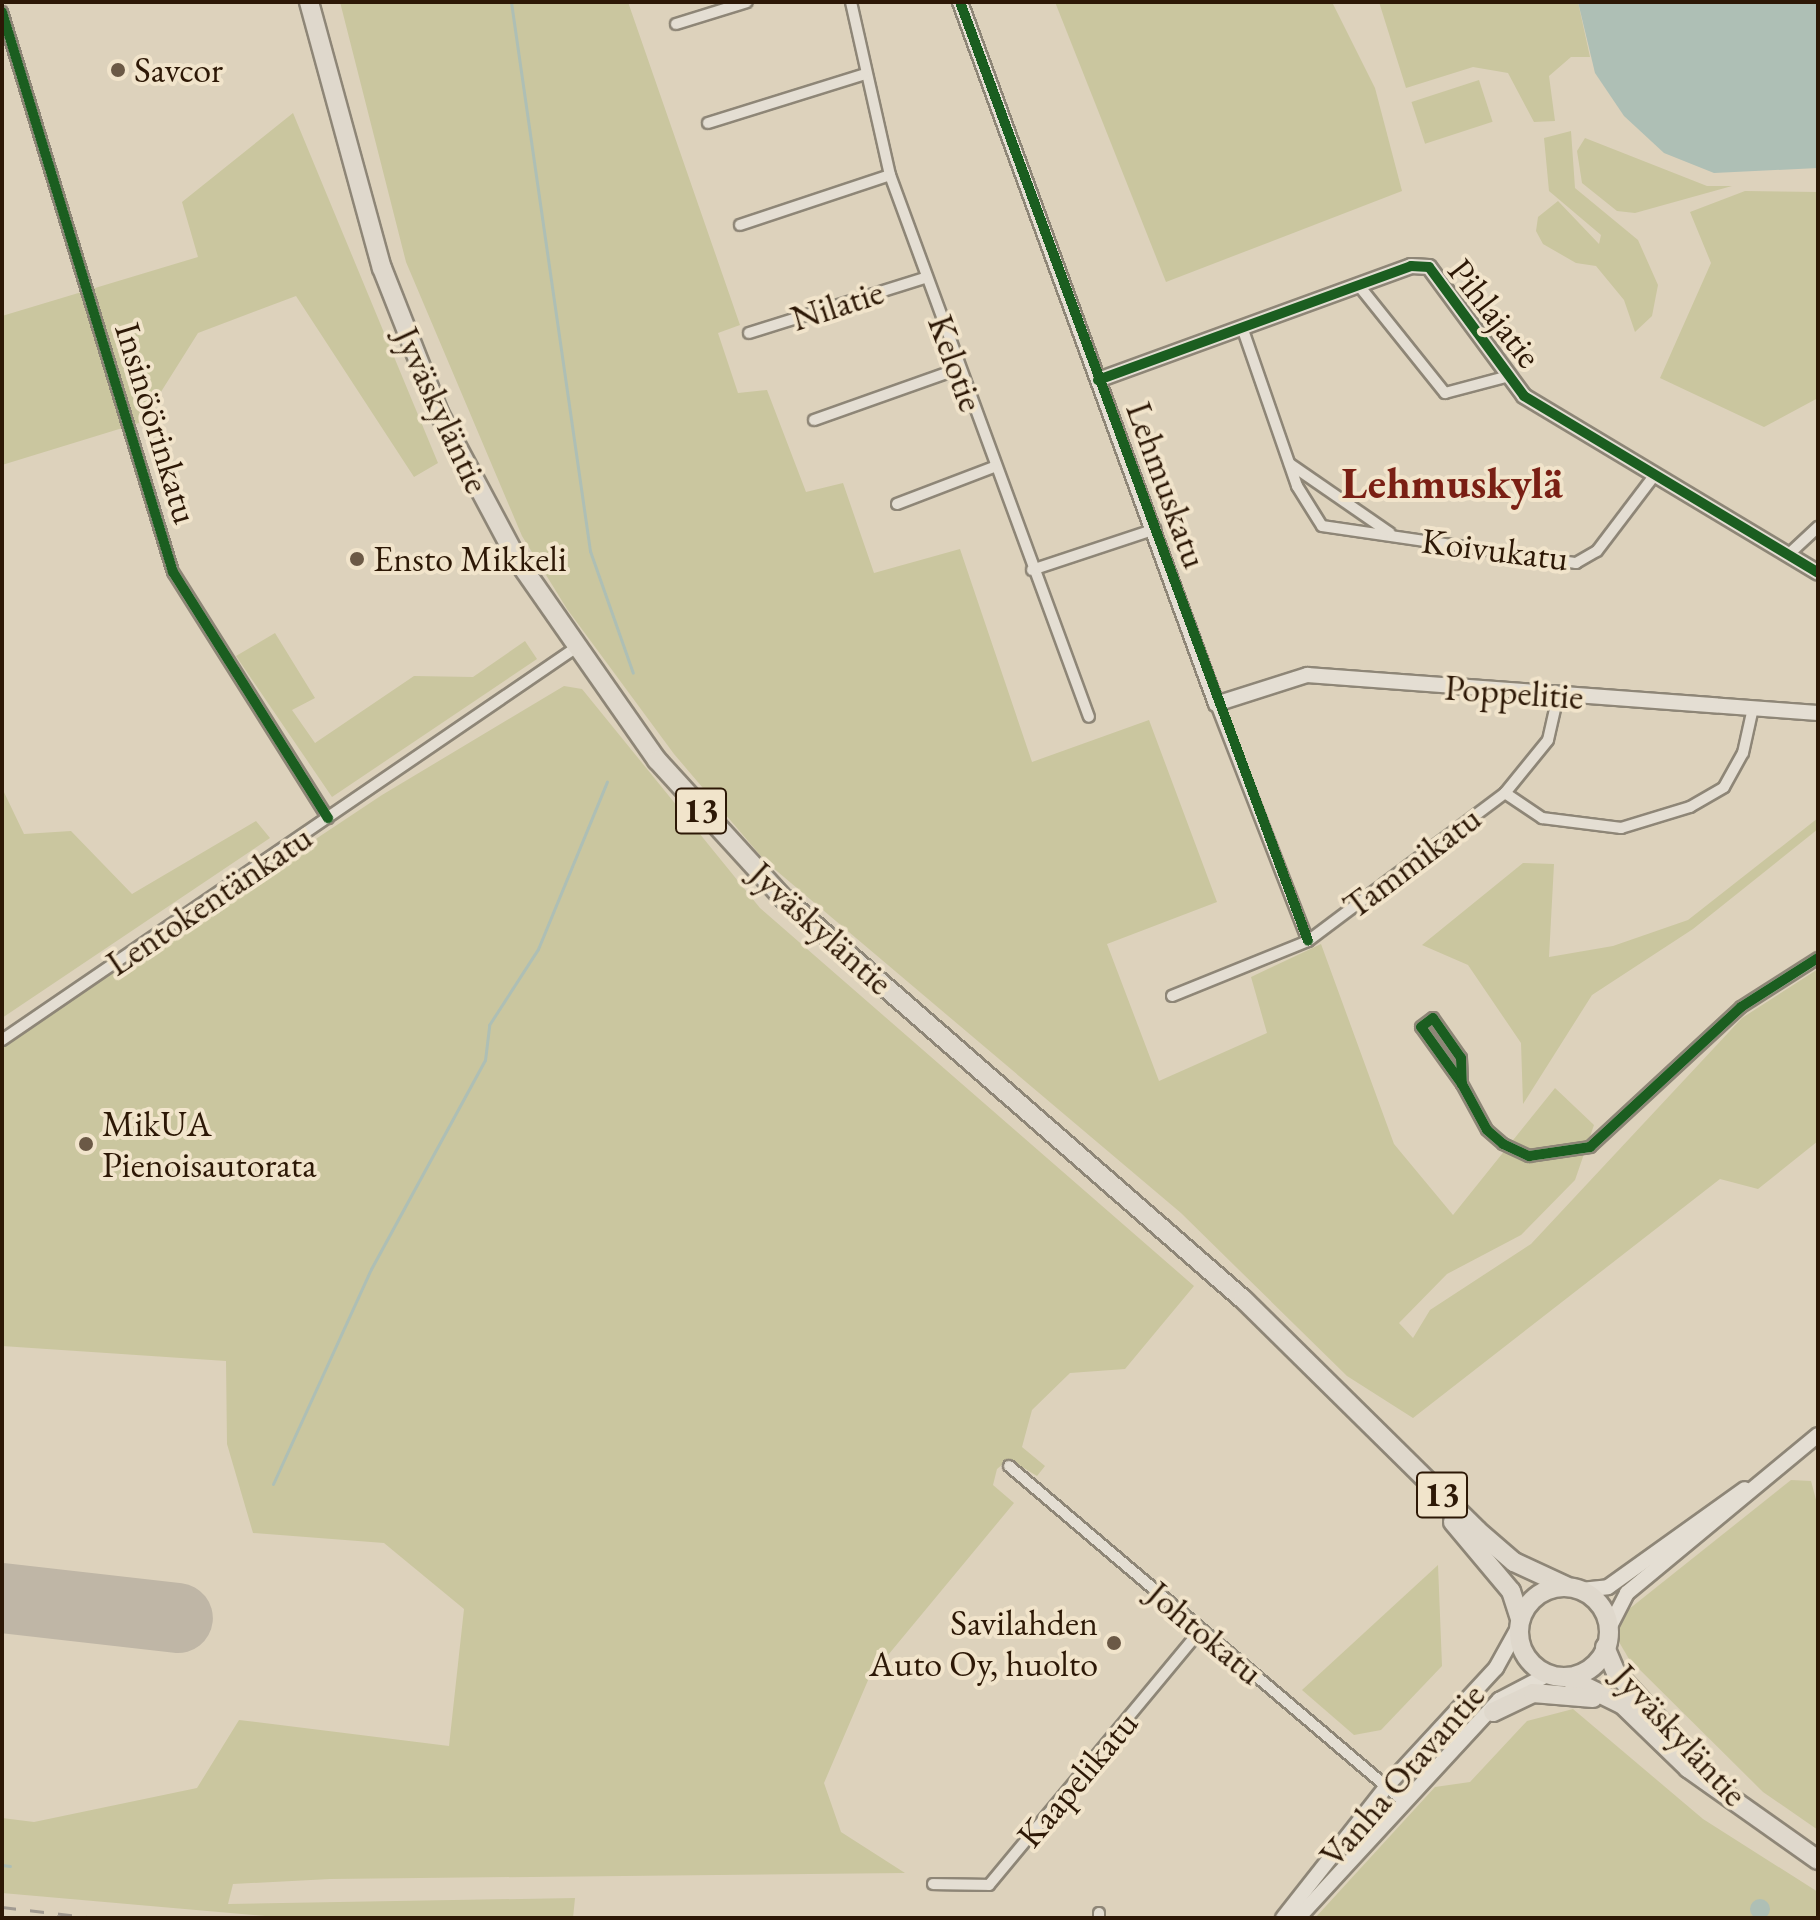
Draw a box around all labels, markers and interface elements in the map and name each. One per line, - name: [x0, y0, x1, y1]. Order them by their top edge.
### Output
- place label: Savcor: [134, 48, 223, 92]
- marker: Savcor: [109, 61, 127, 79]
- street label: Pihlajatie: [1439, 250, 1551, 376]
- street label: Nilatie: [785, 270, 889, 340]
- street label: Kelotie: [919, 309, 993, 417]
- street label: Insinöörinkatu: [106, 317, 208, 529]
- street label: Jyväskyläntie: [385, 320, 499, 500]
- street label: Lehmuskatu: [1117, 396, 1217, 574]
- district label: Lehmuskylä: [1341, 457, 1563, 509]
- street label: Koivukatu: [1419, 519, 1571, 579]
- place label: Ensto Mikkeli: [373, 537, 567, 581]
- marker: Ensto Mikkeli: [348, 550, 366, 568]
- street label: Poppelitie: [1443, 666, 1585, 718]
- road number: 13: [675, 781, 727, 841]
- street label: Tammikatu: [1335, 796, 1489, 928]
- street label: Lentokentänkatu: [98, 815, 320, 985]
- street label: Jyväskyläntie: [740, 852, 902, 1004]
- place label: MikUA Pienoisautorata: [102, 1101, 317, 1186]
- marker: MikUA Pienoisautorata: [77, 1135, 95, 1153]
- road number: 13: [1416, 1465, 1468, 1525]
- street label: Johtokatu: [1138, 1572, 1272, 1694]
- place label: Savilahden Auto Oy, huolto: [869, 1600, 1098, 1685]
- marker: Savilahden Auto Oy, huolto: [1105, 1634, 1123, 1652]
- street label: Jyväskyläntie: [1603, 1655, 1757, 1815]
- street label: Vanha Otavantie: [1310, 1674, 1494, 1876]
- street label: Kaapelikatu: [1007, 1702, 1147, 1856]

